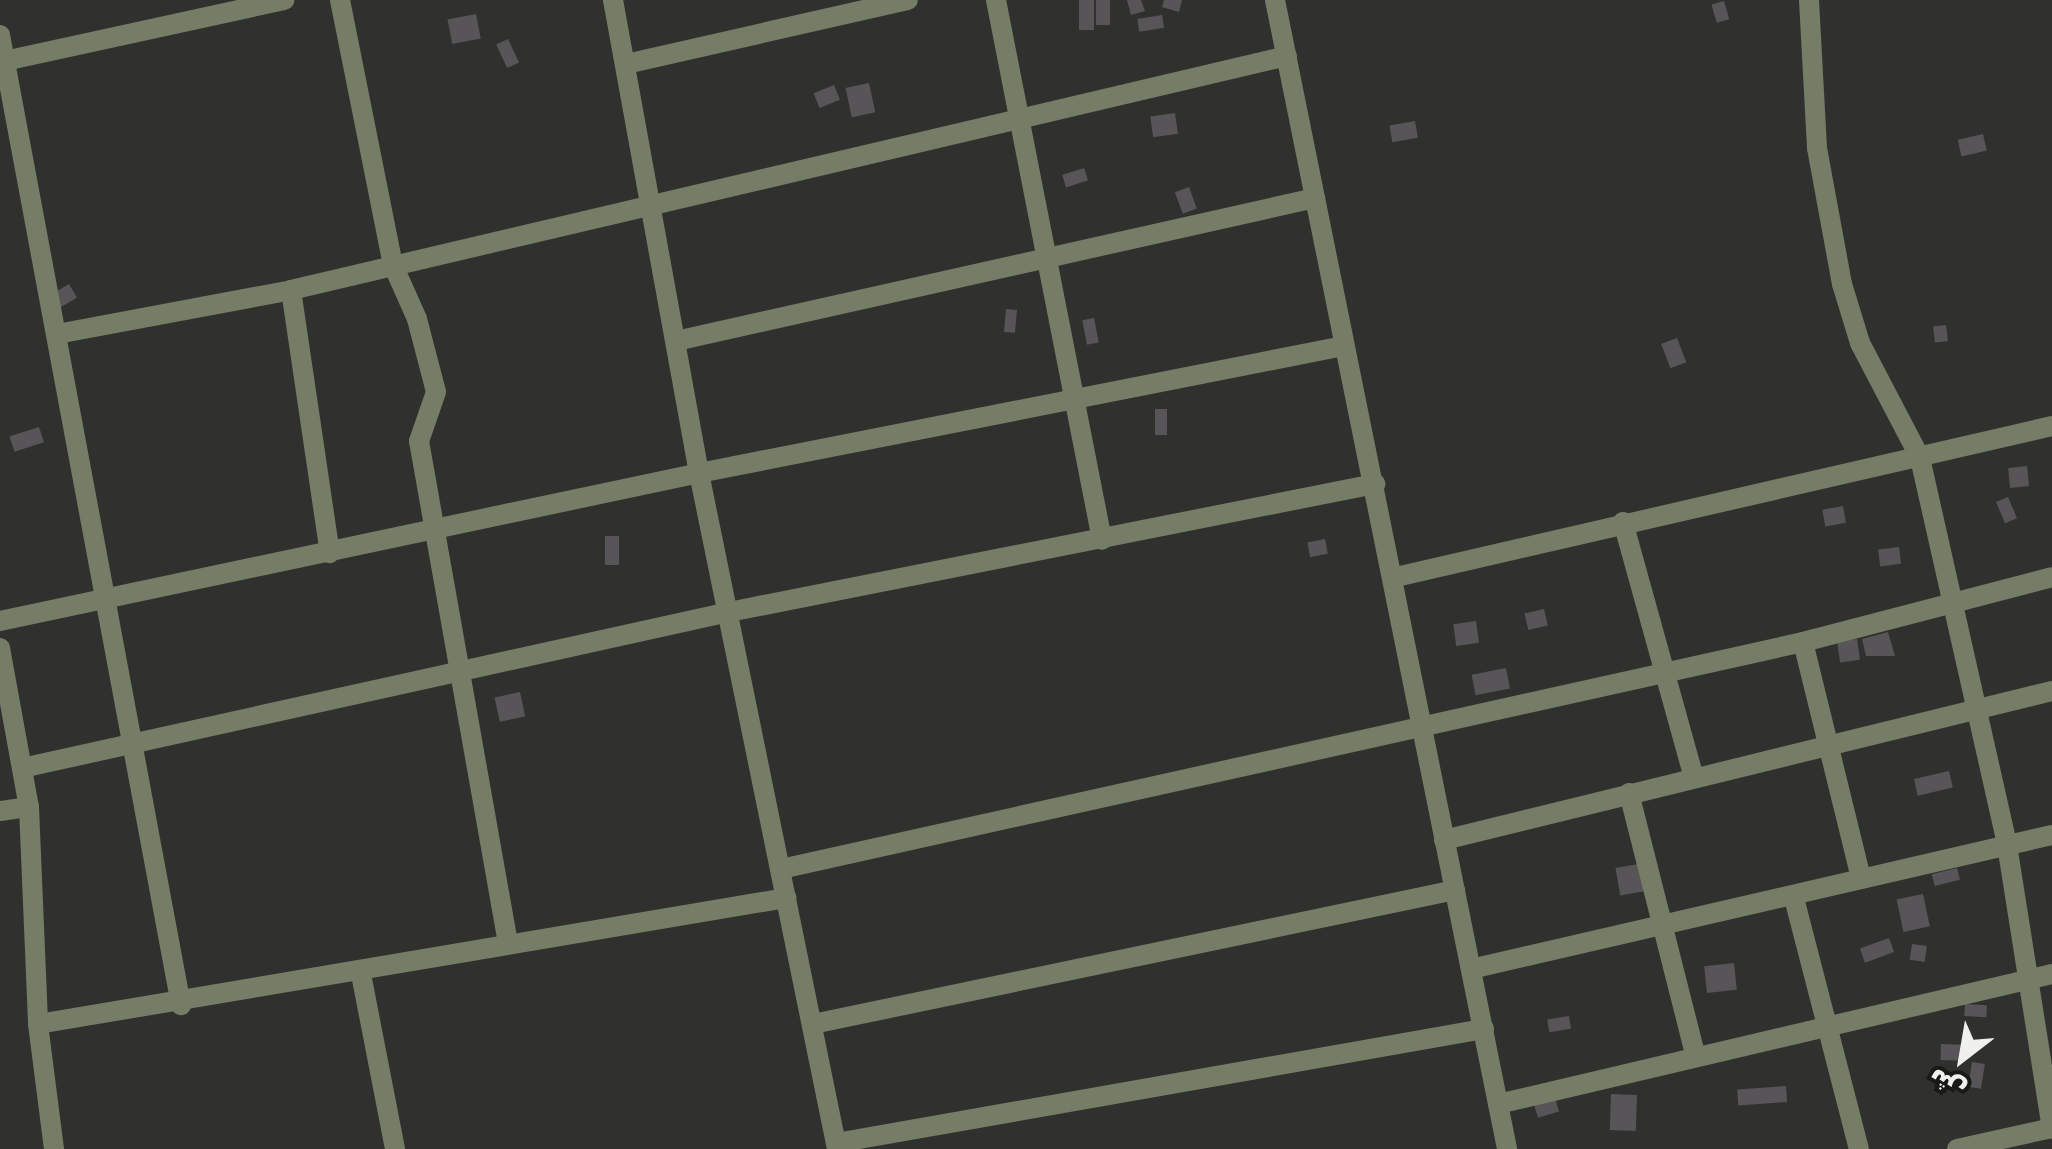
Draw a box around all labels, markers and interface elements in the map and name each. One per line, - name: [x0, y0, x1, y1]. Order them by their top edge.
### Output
- north arrow: [1912, 1009, 2012, 1109]
- text: ش: [1921, 1061, 1971, 1109]

